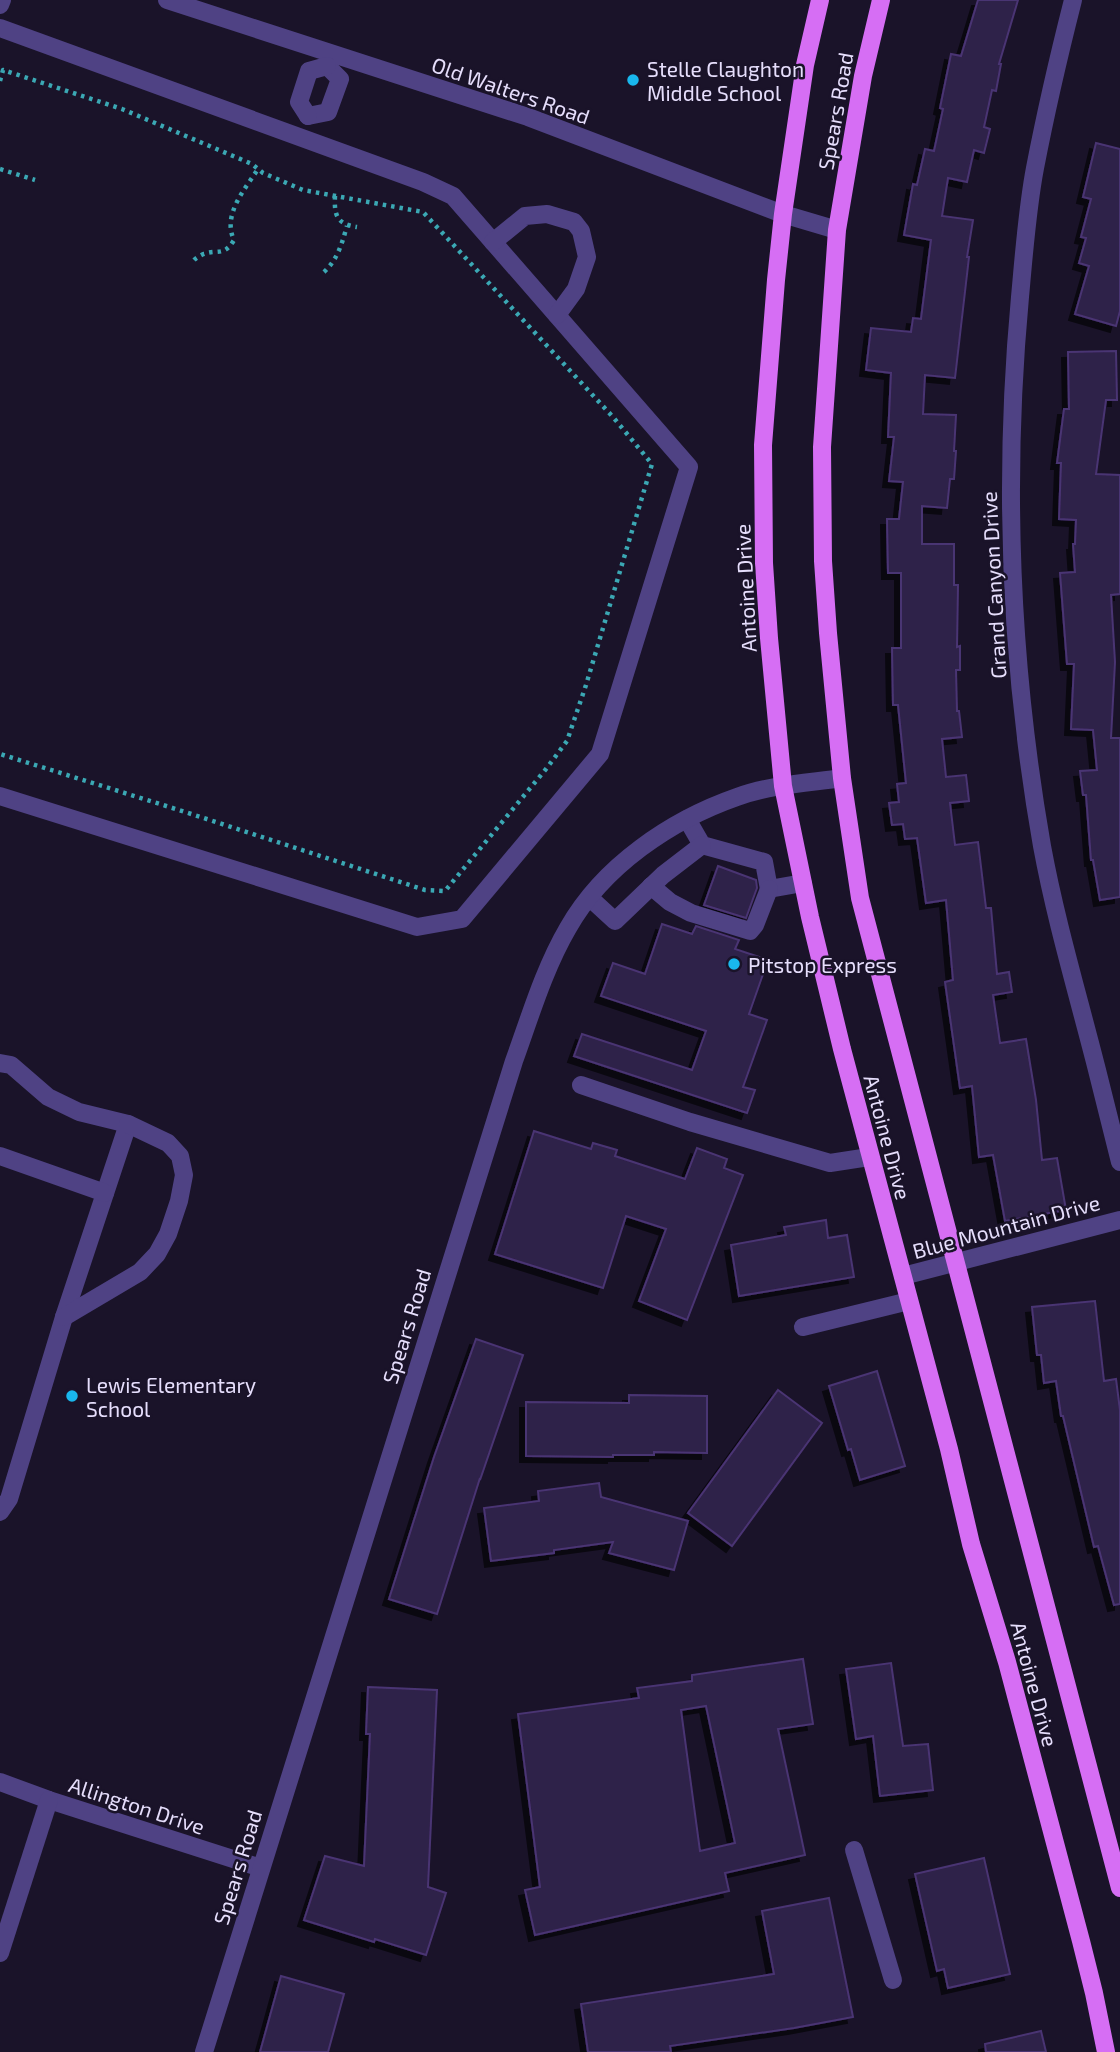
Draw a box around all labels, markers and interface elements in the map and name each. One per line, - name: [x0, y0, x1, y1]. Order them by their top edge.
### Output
- street label: Spears Road: [812, 50, 858, 172]
- street label: Old Walters Road: [429, 51, 593, 129]
- place label: Stelle Claughton Middle School: [647, 56, 804, 105]
- marker: Stelle Claughton Middle School: [625, 72, 641, 88]
- street label: Grand Canyon Drive: [976, 491, 1010, 679]
- street label: Antoine Drive: [729, 523, 761, 653]
- place label: Pitstop Express: [748, 952, 897, 977]
- marker: Pitstop Express: [726, 956, 742, 972]
- street label: Antoine Drive: [859, 1072, 917, 1202]
- street label: Blue Mountain Drive: [909, 1189, 1103, 1263]
- street label: Spears Road: [377, 1265, 435, 1387]
- place label: Lewis Elementary School: [86, 1372, 256, 1421]
- marker: Lewis Elementary School: [64, 1388, 80, 1404]
- street label: Antoine Drive: [1006, 1619, 1064, 1749]
- street label: Allington Drive: [66, 1771, 208, 1839]
- street label: Spears Road: [208, 1806, 266, 1928]

